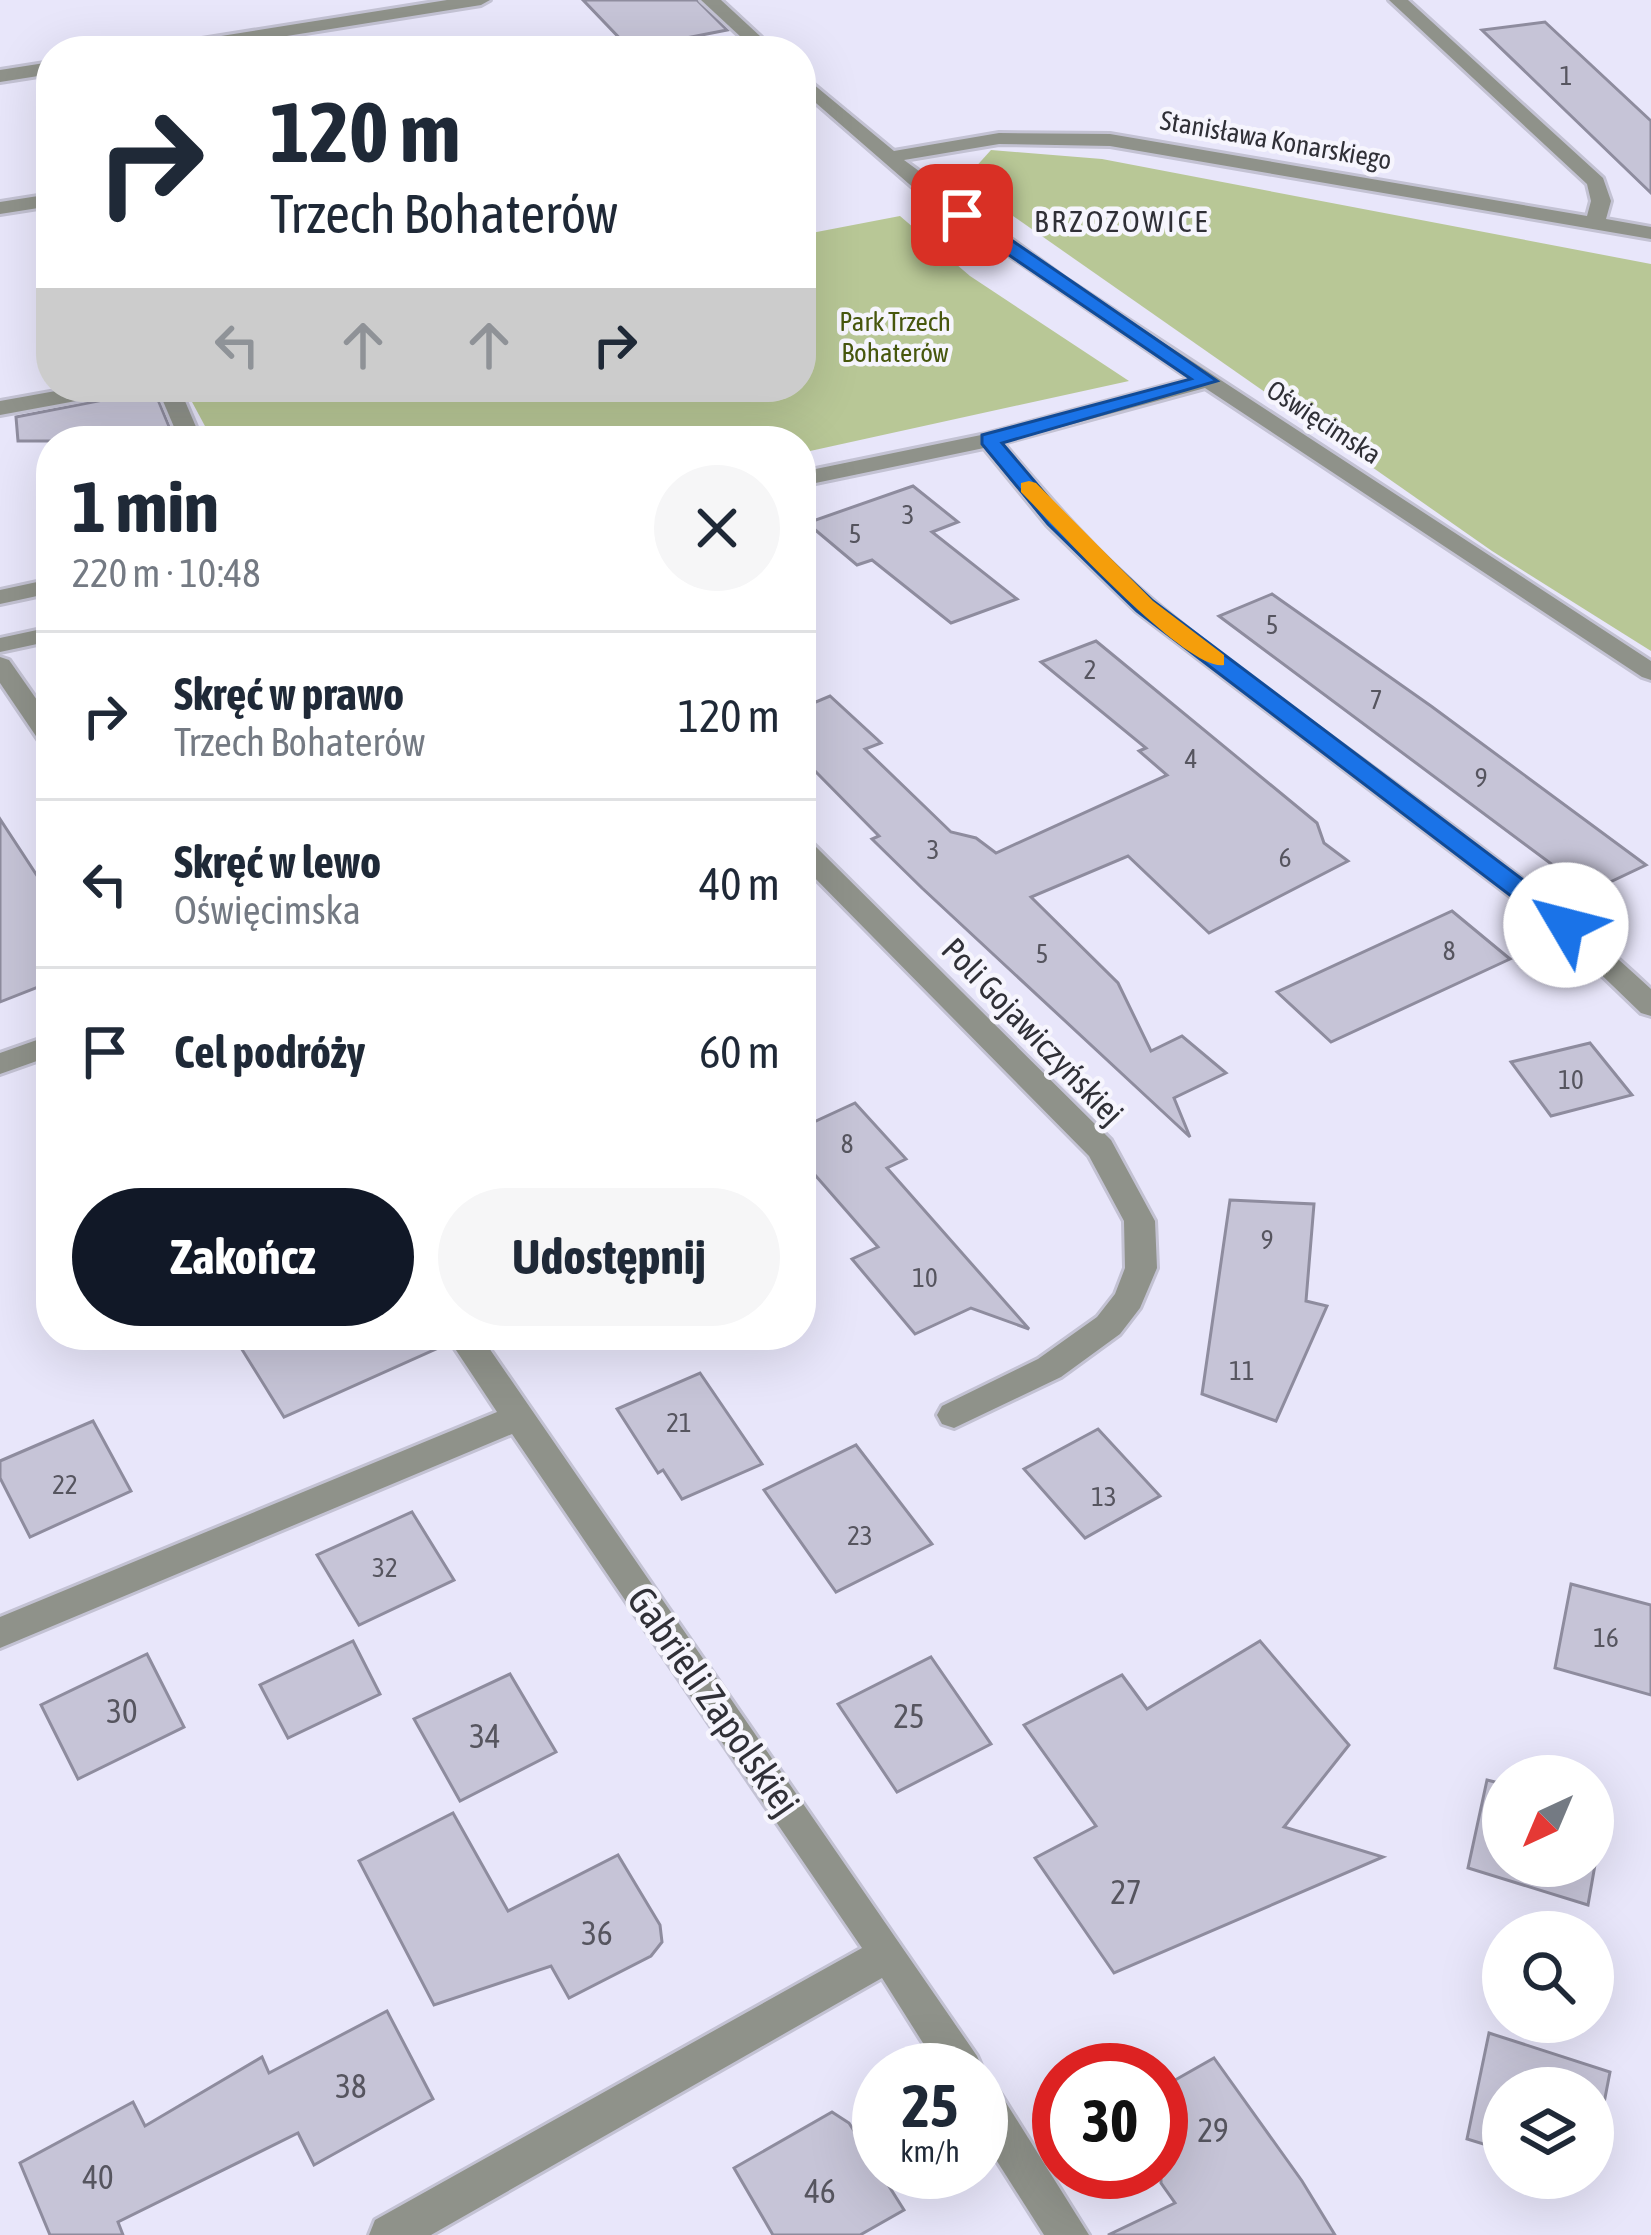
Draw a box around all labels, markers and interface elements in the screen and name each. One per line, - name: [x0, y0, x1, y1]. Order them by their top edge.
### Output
- house number: 1: [1560, 60, 1572, 91]
- icon: right: [72, 84, 228, 240]
- text: 120 m: [270, 84, 460, 180]
- street label: Stanisława Konarskiego: [1158, 104, 1394, 176]
- pin: [911, 164, 1013, 266]
- icon: arrive: [929, 182, 995, 248]
- text: Trzech Bohaterów: [270, 183, 618, 244]
- district label: BRZOZOWICE: [1034, 204, 1210, 238]
- park label: Park Trzech Bohaterów: [839, 306, 951, 368]
- icon: left: [204, 312, 270, 378]
- icon: ahead: [330, 312, 396, 378]
- icon: ahead: [456, 312, 522, 378]
- icon: right: [582, 312, 648, 378]
- street label: Oświęcimska: [1261, 374, 1387, 470]
- text: 1 min: [72, 465, 219, 547]
- button: close: [654, 465, 780, 591]
- house number: 3: [902, 499, 914, 530]
- house number: 5: [849, 518, 861, 549]
- text: 220 m · 10:48: [72, 551, 261, 595]
- house number: 5: [1266, 609, 1278, 640]
- house number: 2: [1084, 654, 1096, 685]
- text: Skręć w prawo: [174, 668, 404, 720]
- icon: right: [72, 683, 138, 749]
- house number: 7: [1370, 684, 1382, 715]
- text: 120 m: [678, 690, 780, 742]
- text: Trzech Bohaterów: [174, 720, 425, 764]
- house number: 4: [1185, 743, 1197, 774]
- house number: 9: [1475, 762, 1487, 793]
- house number: 3: [927, 834, 939, 865]
- text: Skręć w lewo: [174, 836, 381, 888]
- house number: 6: [1279, 842, 1291, 873]
- icon: left: [72, 851, 138, 917]
- text: 40 m: [699, 858, 780, 910]
- position arrow: [1503, 862, 1629, 988]
- text: Oświęcimska: [174, 888, 361, 932]
- street label: Poli Gojawiczyńskiej: [934, 930, 1132, 1132]
- house number: 8: [1443, 935, 1455, 966]
- house number: 5: [1036, 938, 1048, 969]
- icon: arrive: [72, 1019, 138, 1085]
- text: Cel podróży: [174, 1026, 365, 1078]
- text: 60 m: [699, 1026, 780, 1078]
- house number: 10: [1558, 1064, 1584, 1095]
- house number: 8: [841, 1128, 853, 1159]
- button: Zakończ: [72, 1188, 414, 1326]
- button: Udostępnij: [438, 1188, 780, 1326]
- house number: 9: [1261, 1224, 1273, 1255]
- house number: 10: [912, 1262, 938, 1293]
- house number: 11: [1229, 1355, 1255, 1386]
- house number: 21: [666, 1407, 692, 1438]
- house number: 22: [52, 1469, 78, 1500]
- house number: 13: [1091, 1481, 1117, 1512]
- house number: 23: [847, 1520, 873, 1551]
- house number: 32: [372, 1552, 398, 1583]
- street label: Gabrieli Zapolskiej: [619, 1578, 809, 1824]
- house number: 16: [1593, 1622, 1619, 1653]
- house number: 30: [106, 1692, 138, 1730]
- house number: 25: [893, 1697, 925, 1735]
- house number: 34: [469, 1717, 501, 1755]
- north arrow: [1482, 1755, 1614, 1887]
- map controls: [1482, 1755, 1614, 2199]
- house number: 27: [1110, 1873, 1142, 1911]
- button: search: [1482, 1911, 1614, 2043]
- house number: 36: [581, 1914, 613, 1952]
- speed limit sign: 30: [1032, 2043, 1188, 2199]
- house number: 38: [335, 2067, 367, 2105]
- button: layers: [1482, 2067, 1614, 2199]
- text: 25: [902, 2071, 958, 2140]
- house number: 29: [1197, 2111, 1229, 2149]
- text: km/h: [900, 2134, 960, 2168]
- house number: 40: [82, 2158, 114, 2196]
- house number: 46: [804, 2172, 836, 2210]

